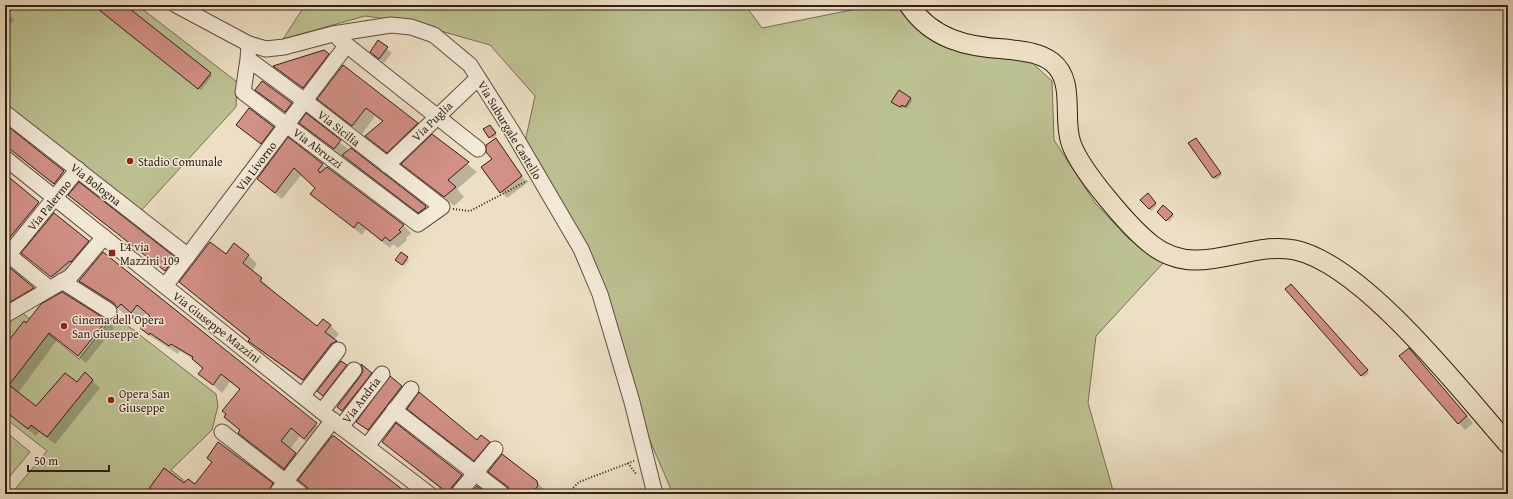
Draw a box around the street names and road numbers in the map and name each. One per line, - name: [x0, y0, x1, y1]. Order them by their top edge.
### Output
- street label: Via Suburgale Castello: [474, 77, 546, 183]
- street label: Via Puglia: [408, 97, 456, 145]
- street label: Via Sicilia: [314, 106, 364, 150]
- street label: Via Abruzzi: [290, 124, 347, 173]
- street label: Via Livorno: [232, 138, 280, 194]
- street label: Via Bologna: [67, 159, 125, 209]
- street label: Via Palermo: [23, 176, 75, 234]
- street label: Via Giuseppe Mazzini: [169, 287, 265, 367]
- street label: Via Andria: [338, 373, 384, 427]

